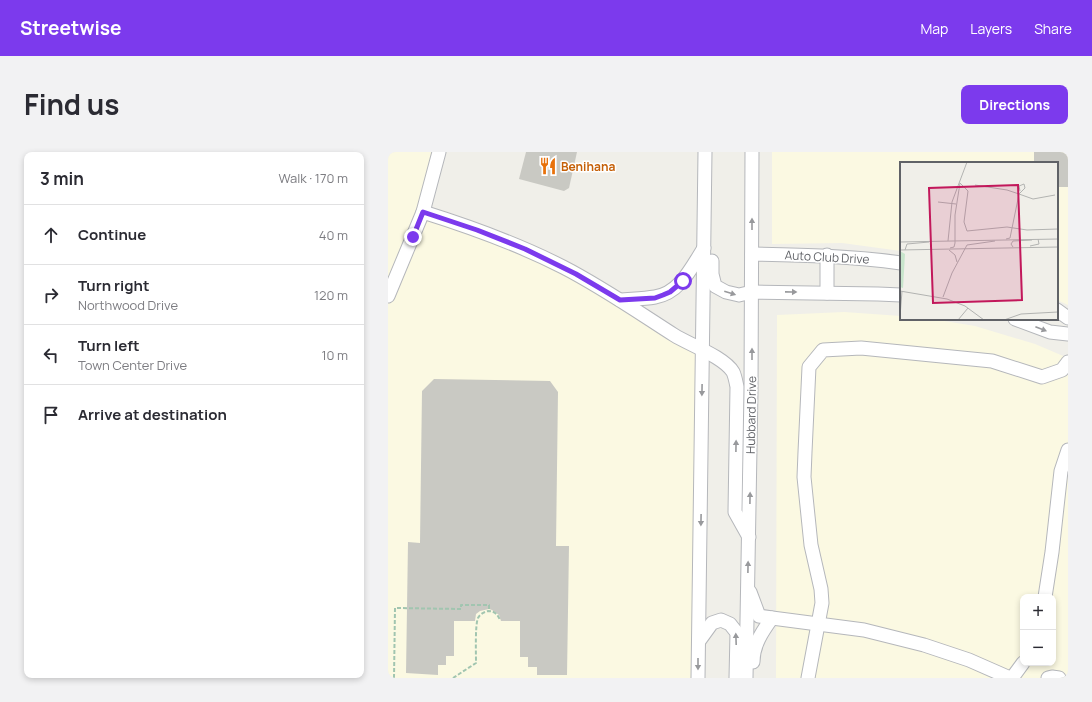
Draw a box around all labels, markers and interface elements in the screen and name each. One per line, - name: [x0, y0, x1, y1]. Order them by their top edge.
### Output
- text: Streetwise: [20, 15, 122, 41]
- text: Map: [920, 19, 948, 38]
- text: Layers: [970, 19, 1012, 38]
- text: Share: [1034, 19, 1072, 38]
- text: Find us: [24, 85, 119, 123]
- button: Directions: [961, 85, 1068, 124]
- restaurant icon: Benihana: [538, 156, 558, 176]
- place label: Benihana: [561, 158, 615, 175]
- inset map: [900, 162, 1058, 320]
- text: 3 min: [40, 167, 84, 190]
- text: Walk · 170 m: [278, 169, 348, 187]
- one-way arrow: [749, 217, 755, 230]
- icon: ahead: [40, 224, 62, 246]
- text: Continue: [78, 224, 146, 245]
- text: 40 m: [319, 226, 348, 244]
- route end: [404, 228, 422, 246]
- street label: Auto Club Drive: [784, 246, 870, 268]
- route start: [674, 272, 692, 290]
- text: Turn right: [78, 275, 149, 296]
- icon: right: [40, 284, 62, 306]
- text: 120 m: [314, 286, 348, 304]
- one-way arrow: [785, 289, 797, 296]
- one-way arrow: [724, 290, 736, 296]
- text: Northwood Drive: [78, 296, 178, 314]
- one-way arrow: [1035, 326, 1047, 332]
- text: Turn left: [78, 335, 140, 356]
- icon: left: [40, 344, 62, 366]
- text: 10 m: [321, 346, 348, 364]
- one-way arrow: [749, 347, 755, 360]
- text: Town Center Drive: [78, 356, 187, 374]
- street label: Hubbard Drive: [742, 376, 760, 454]
- one-way arrow: [699, 384, 705, 397]
- icon: arrive: [40, 404, 62, 426]
- text: Arrive at destination: [78, 404, 227, 425]
- one-way arrow: [733, 439, 739, 452]
- one-way arrow: [747, 491, 753, 504]
- one-way arrow: [697, 514, 704, 526]
- one-way arrow: [745, 561, 752, 573]
- map controls: [1020, 594, 1056, 666]
- button: +: [1020, 594, 1056, 630]
- button: −: [1020, 630, 1056, 666]
- one-way arrow: [733, 632, 739, 645]
- one-way arrow: [695, 658, 701, 671]

